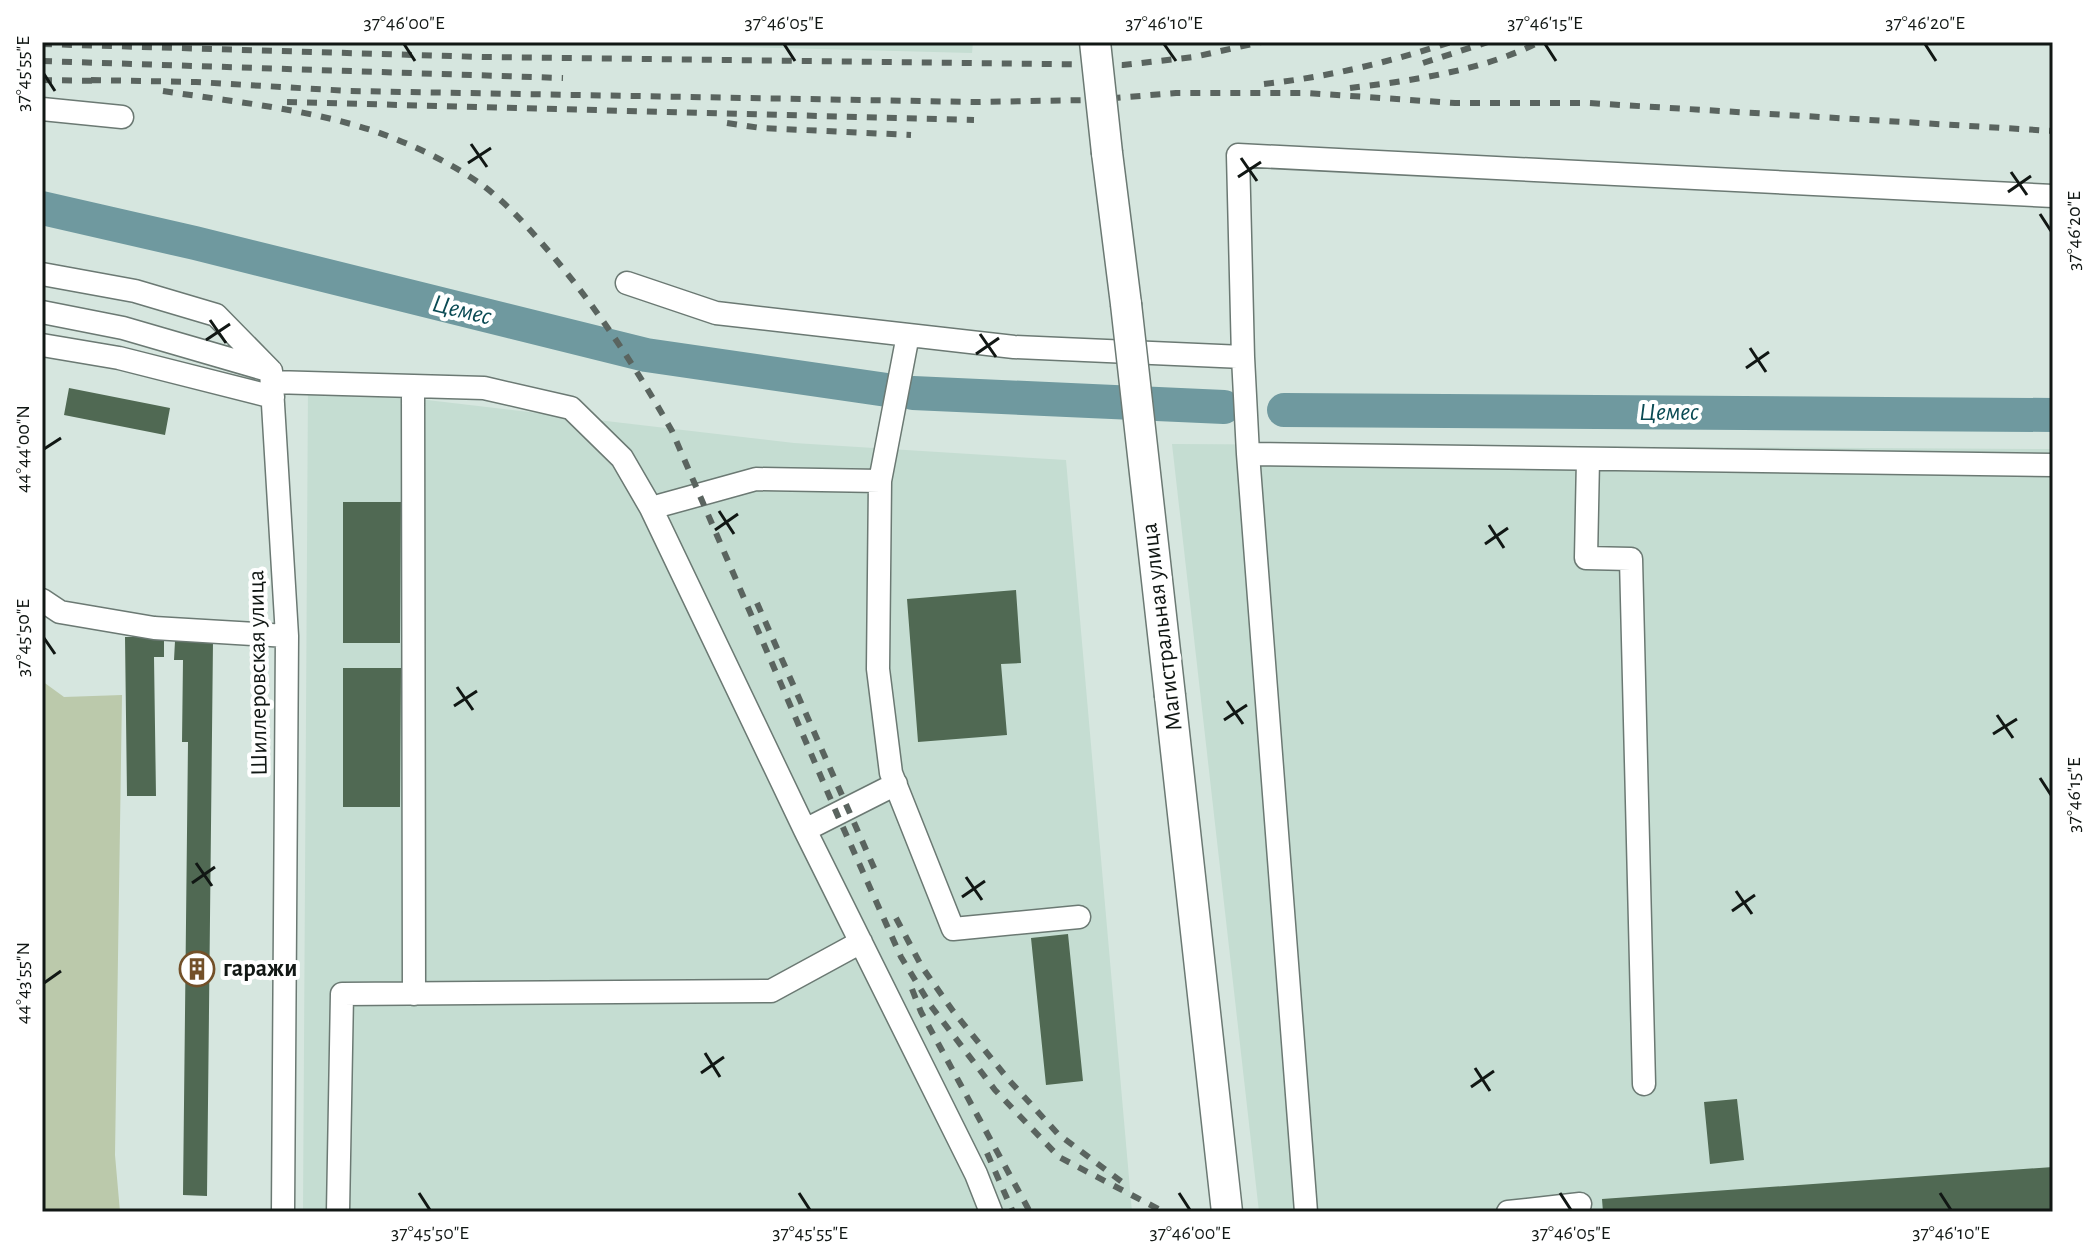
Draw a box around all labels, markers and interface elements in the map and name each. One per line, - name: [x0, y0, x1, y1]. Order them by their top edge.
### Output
- text: 37°46'00"E: [363, 13, 445, 33]
- text: 37°46'05"E: [745, 13, 824, 33]
- text: 37°46'10"E: [1125, 13, 1203, 33]
- text: 37°46'15"E: [1507, 13, 1583, 33]
- text: 37°46'20"E: [1885, 13, 1965, 33]
- text: 37°45'55"E: [13, 36, 33, 112]
- text: 37°46'20"E: [2064, 191, 2084, 271]
- water label: Цемес: [430, 290, 494, 330]
- water label: Цемес: [1639, 399, 1699, 425]
- text: 44°44'00"N: [13, 405, 33, 493]
- street label: Магистральная улица: [1137, 522, 1187, 732]
- street label: Шиллеровская улица: [244, 570, 272, 776]
- text: 37°45'50"E: [13, 599, 33, 677]
- text: 37°46'15"E: [2064, 757, 2084, 833]
- text: 44°43'55"N: [13, 942, 33, 1024]
- building icon: гаражи: [178, 950, 216, 988]
- place label: гаражи: [223, 957, 297, 981]
- text: 37°45'50"E: [391, 1223, 469, 1243]
- text: 37°45'55"E: [772, 1223, 848, 1243]
- text: 37°46'00"E: [1149, 1223, 1231, 1243]
- text: 37°46'05"E: [1532, 1223, 1611, 1243]
- text: 37°46'10"E: [1912, 1223, 1990, 1243]

